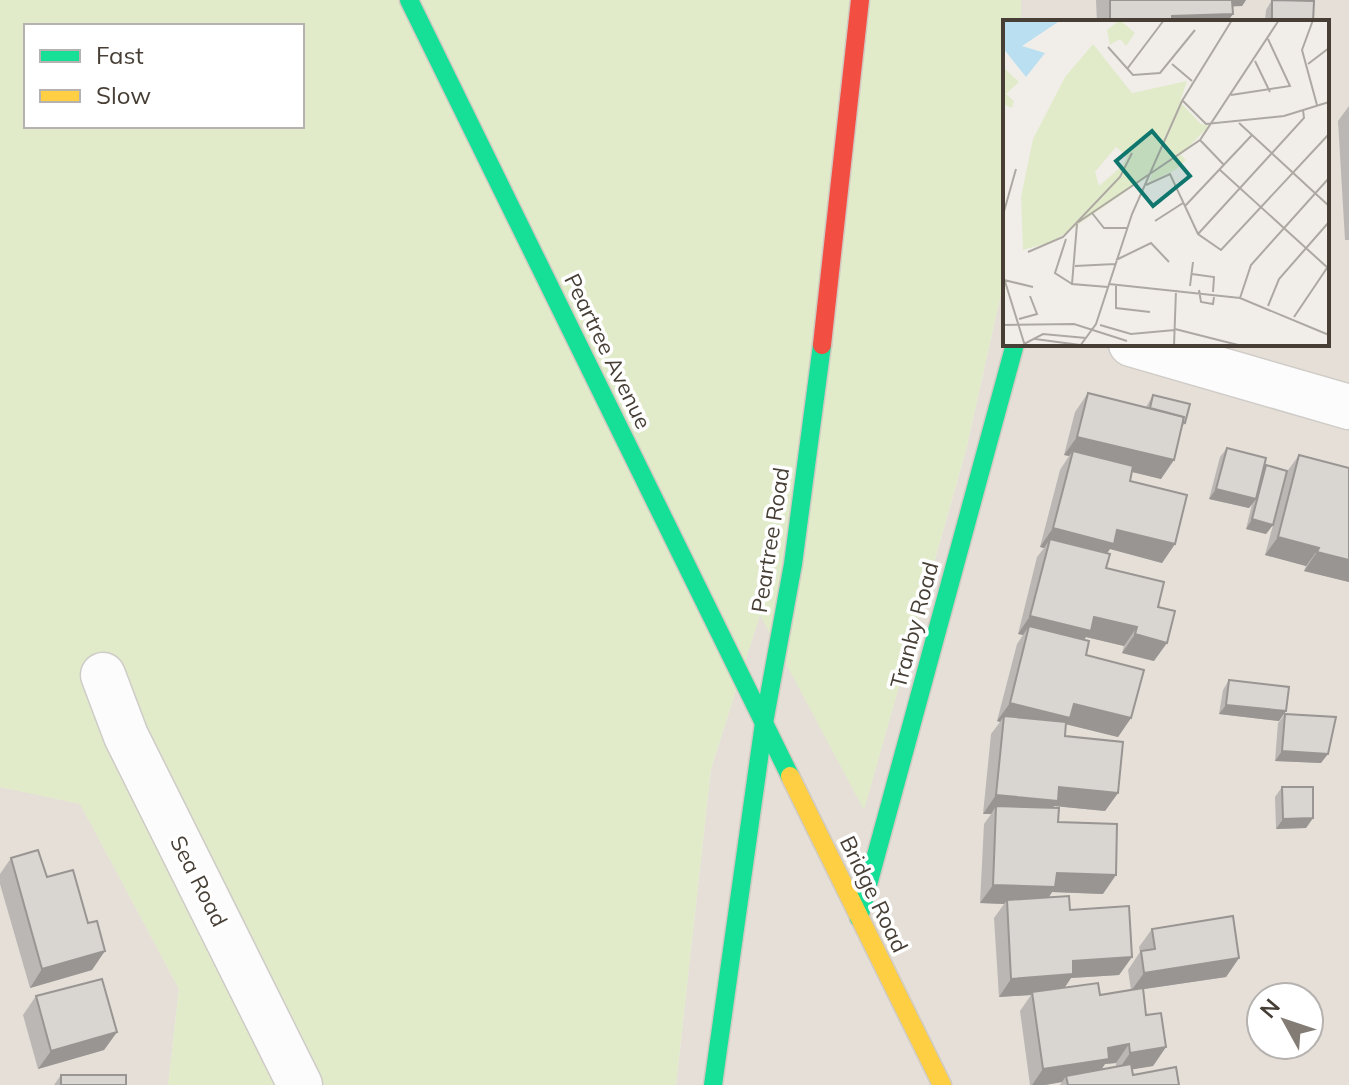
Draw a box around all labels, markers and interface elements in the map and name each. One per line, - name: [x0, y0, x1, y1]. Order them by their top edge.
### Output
- inset map: [1003, 20, 1329, 346]
- legend: [24, 24, 304, 128]
- text: Fast: [96, 40, 144, 70]
- text: Slow: [96, 80, 151, 110]
- street label: Peartree Avenue: [558, 269, 658, 433]
- street label: Peartree Road: [745, 465, 795, 615]
- street label: Tranby Road: [884, 559, 944, 691]
- street label: Sea Road: [164, 831, 234, 931]
- street label: Bridge Road: [834, 831, 914, 957]
- north arrow: [1245, 981, 1325, 1061]
- text: N: [1254, 993, 1286, 1024]

